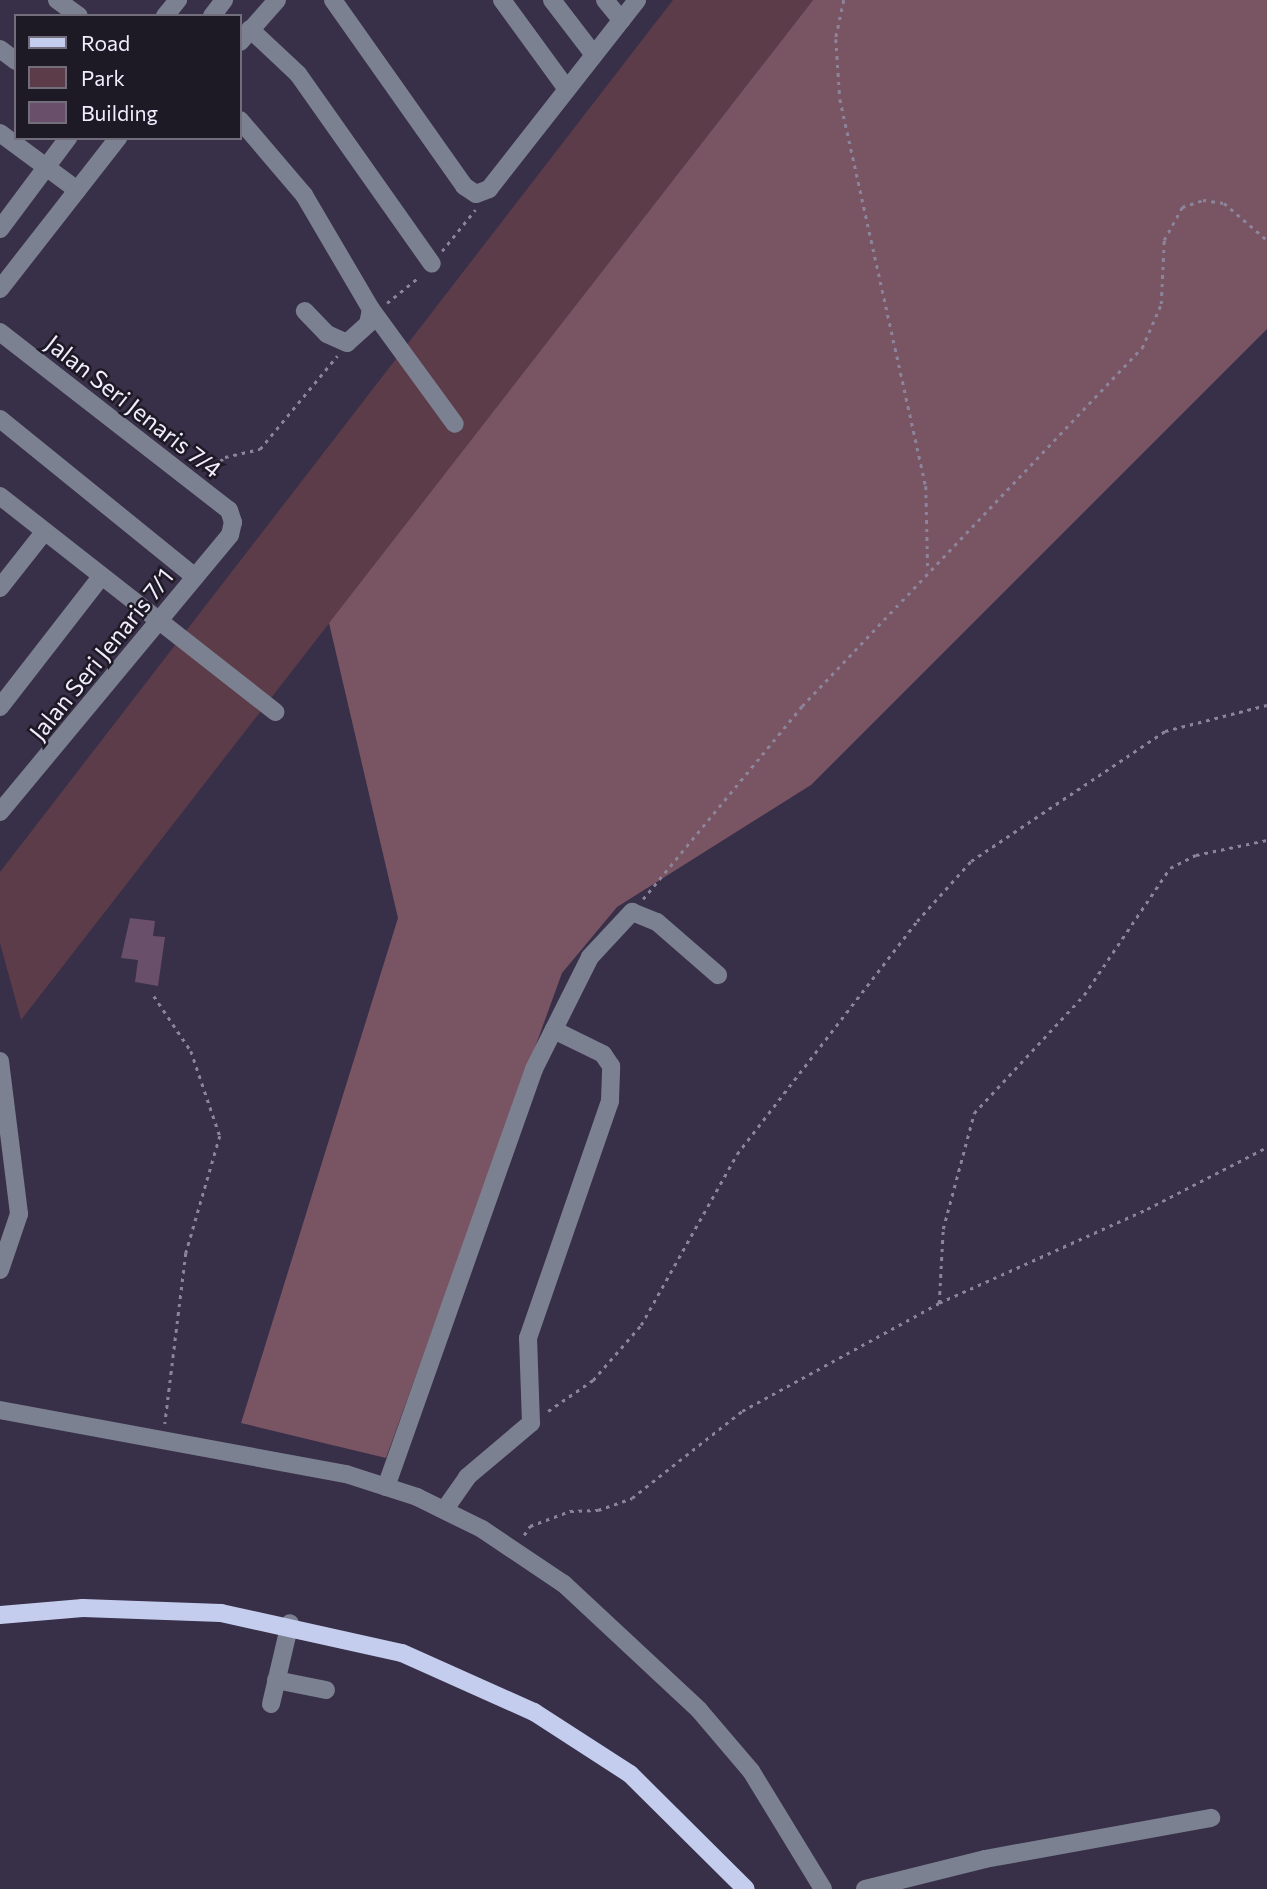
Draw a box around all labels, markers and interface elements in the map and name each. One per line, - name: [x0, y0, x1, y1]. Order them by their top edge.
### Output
- legend: [14, 14, 242, 140]
- text: Road: [81, 30, 130, 55]
- text: Park: [81, 65, 125, 90]
- text: Building: [81, 100, 158, 125]
- street label: Jalan Seri Jenaris 7/4: [40, 328, 228, 484]
- street label: Jalan Seri Jenaris 7/1: [23, 562, 179, 746]

